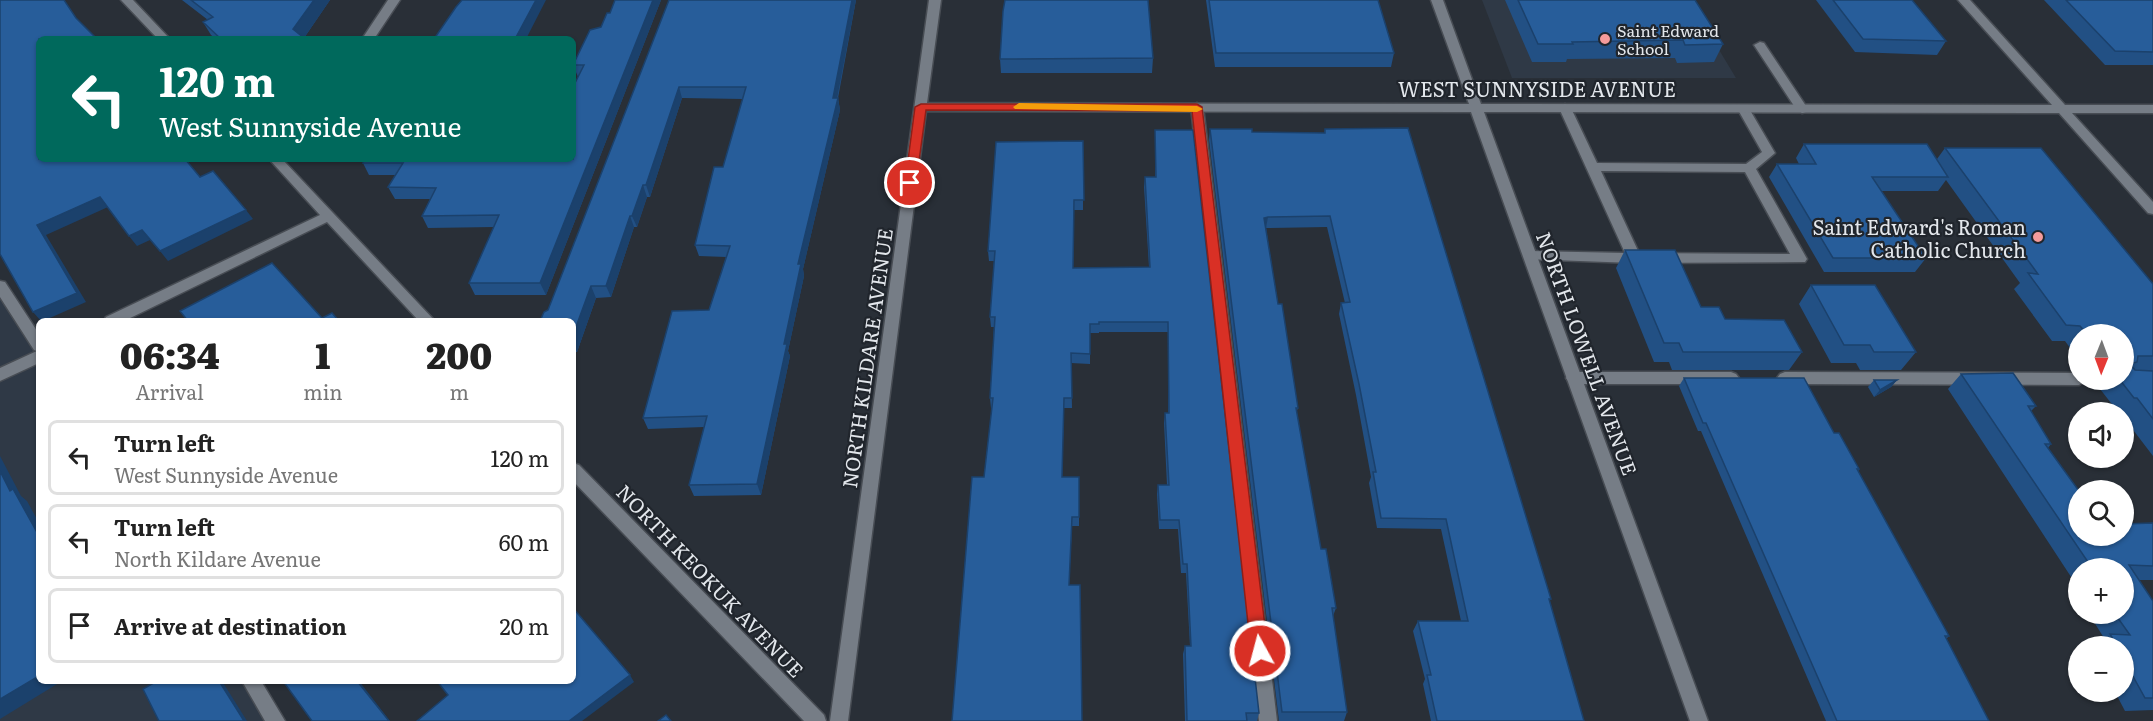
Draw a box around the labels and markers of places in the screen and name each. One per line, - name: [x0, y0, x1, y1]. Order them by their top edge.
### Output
- place label: Saint Edward School: [1617, 18, 1719, 60]
- marker: Saint Edward School: [1598, 32, 1612, 46]
- pin: [884, 157, 935, 208]
- place label: Saint Edward's Roman Catholic Church: [1813, 211, 2026, 264]
- marker: Saint Edward's Roman Catholic Church: [2031, 230, 2045, 244]

